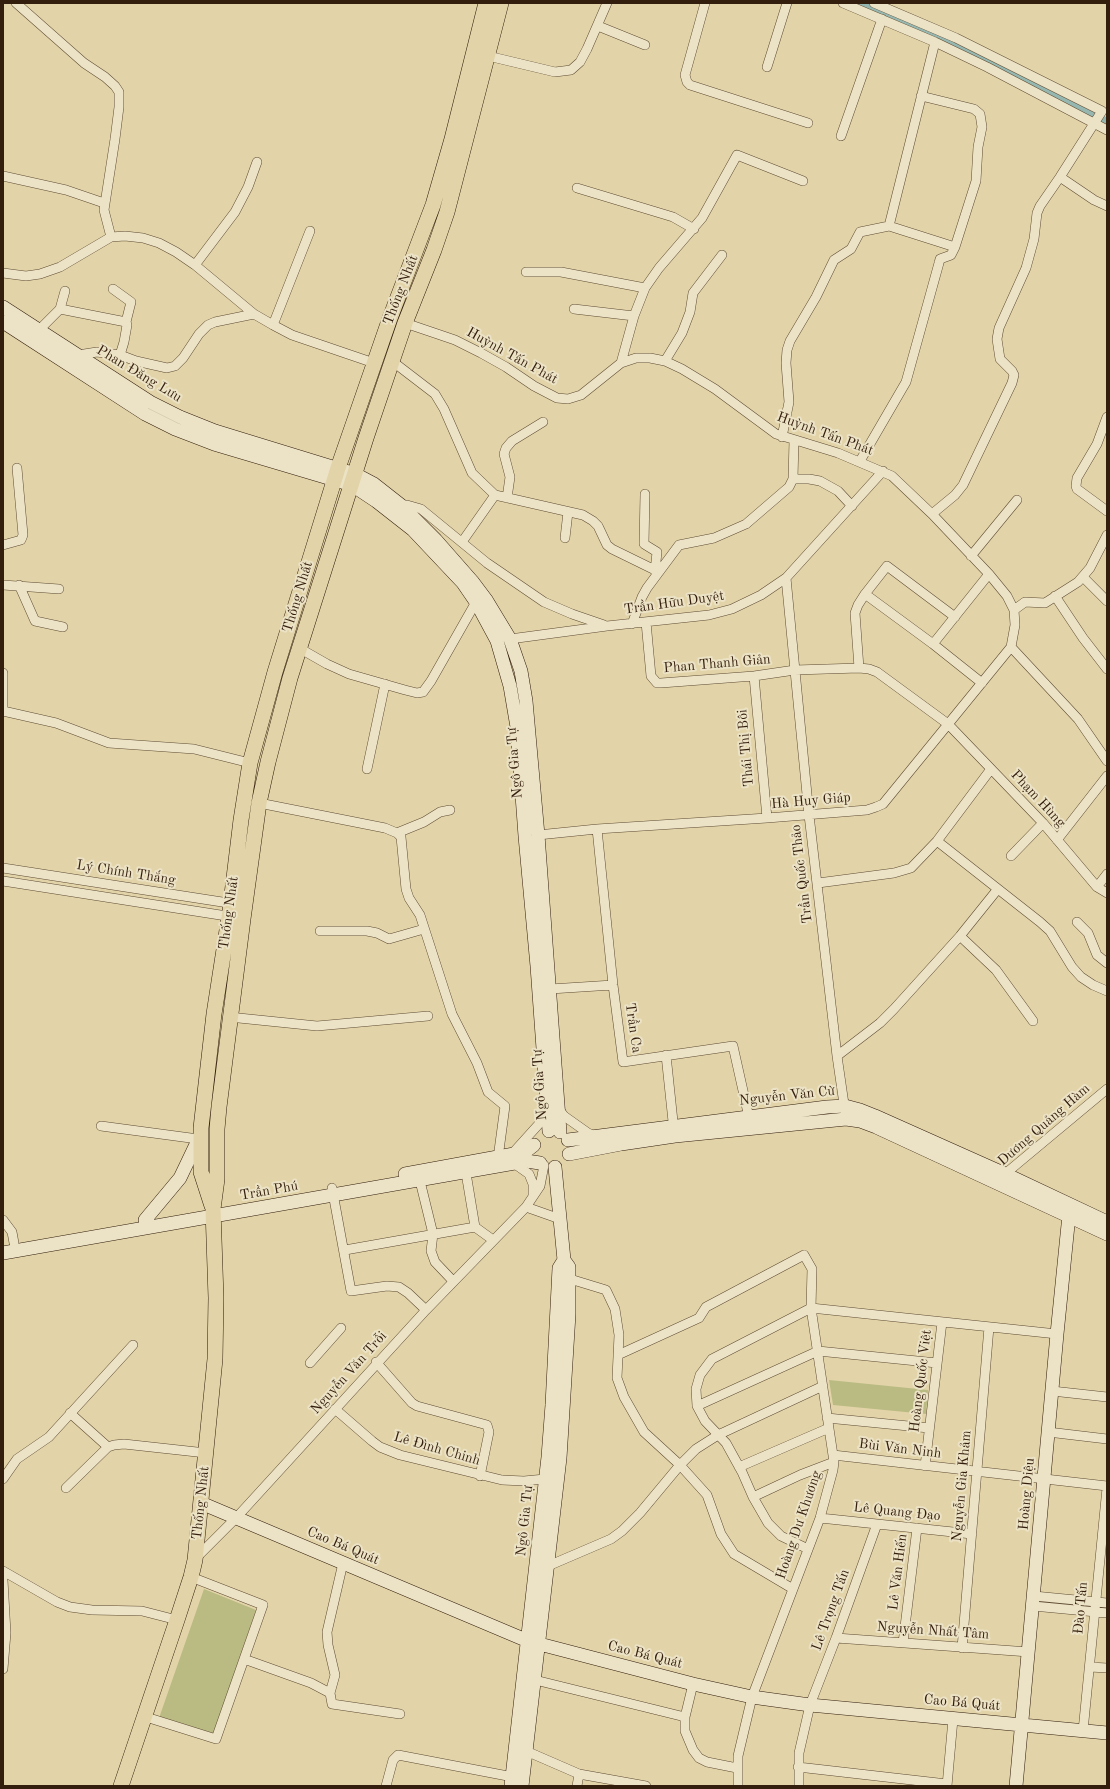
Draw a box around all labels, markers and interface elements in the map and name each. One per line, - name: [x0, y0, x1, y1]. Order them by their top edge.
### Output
- street label: Thống Nhất: [380, 253, 422, 327]
- street label: Huỳnh Tấn Phát: [463, 324, 561, 388]
- street label: Phan Đăng Lưu: [93, 342, 185, 406]
- street label: Huỳnh Tấn Phát: [774, 409, 876, 459]
- street label: Thống Nhất: [279, 559, 317, 635]
- street label: Trần Hữu Duyệt: [623, 588, 725, 618]
- street label: Phan Thanh Giản: [663, 651, 771, 677]
- street label: Thái Thị Bôi: [734, 708, 758, 788]
- street label: Ngô Gia Tự: [504, 727, 526, 799]
- street label: Phạm Hùng: [1007, 767, 1069, 831]
- street label: Hà Huy Giáp: [771, 789, 851, 813]
- street label: Trần Quốc Thảo: [788, 823, 816, 925]
- street label: Lý Chính Thắng: [75, 857, 177, 889]
- street label: Thống Nhất: [216, 875, 242, 951]
- street label: Trần Ca: [621, 1002, 645, 1054]
- street label: Ngô Gia Tự: [529, 1049, 551, 1121]
- street label: Dương Quảng Hàm: [994, 1080, 1094, 1170]
- street label: Nguyễn Văn Cừ: [738, 1083, 836, 1109]
- street label: Trần Phú: [239, 1178, 299, 1204]
- street label: Nguyễn Văn Trỗi: [307, 1328, 391, 1418]
- street label: Hoàng Quốc Việt: [906, 1329, 936, 1433]
- street label: Lê Đình Chinh: [392, 1429, 482, 1469]
- street label: Nguyễn Gia Khảm: [949, 1430, 975, 1542]
- street label: Bùi Văn Ninh: [858, 1436, 942, 1462]
- street label: Hoàng Diệu: [1015, 1457, 1039, 1531]
- street label: Thống Nhất: [189, 1465, 213, 1541]
- street label: Hoàng Dư Khương: [773, 1468, 825, 1582]
- street label: Ngô Gia Tự: [513, 1485, 537, 1557]
- street label: Lê Quang Đạo: [853, 1499, 941, 1525]
- street label: Cao Bá Quát: [304, 1523, 382, 1569]
- street label: Lê Văn Hiến: [885, 1533, 911, 1611]
- street label: Lê Trọng Tấn: [808, 1567, 854, 1653]
- street label: Đào Tấn: [1070, 1581, 1092, 1635]
- street label: Nguyễn Nhất Tâm: [876, 1619, 990, 1643]
- street label: Cao Bá Quát: [606, 1638, 684, 1672]
- street label: Cao Bá Quát: [923, 1691, 1001, 1715]

